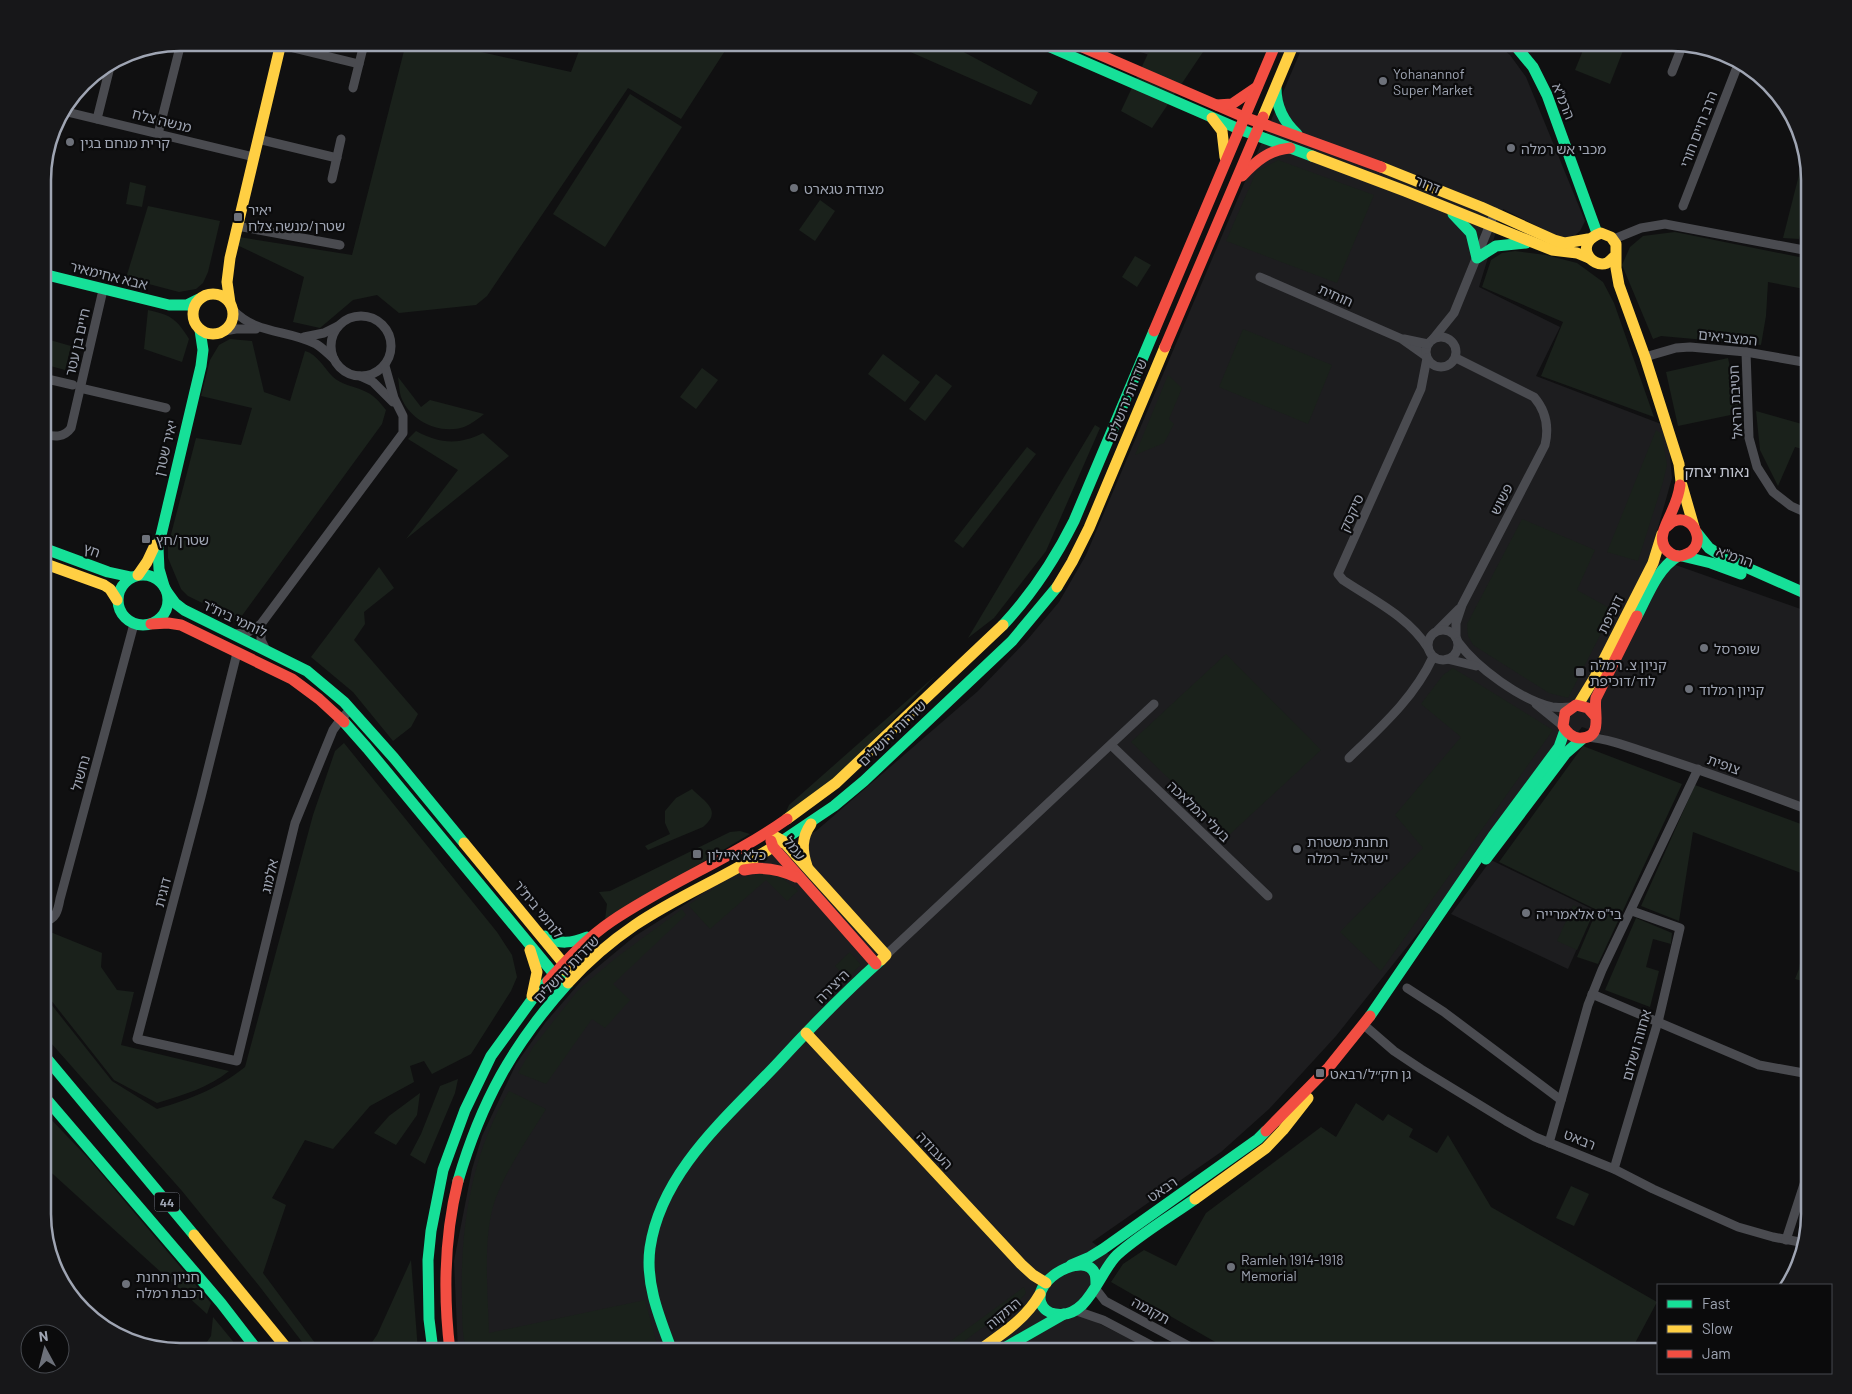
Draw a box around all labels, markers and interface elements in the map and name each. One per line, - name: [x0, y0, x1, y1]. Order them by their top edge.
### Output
- place label: Yohanannof Super Market: [1393, 65, 1473, 98]
- marker: Yohanannof Super Market: [1377, 75, 1389, 87]
- street label: הרמ"א: [1549, 80, 1579, 122]
- street label: הרב חיים חורי: [1676, 88, 1720, 170]
- street label: מנשה צלח: [130, 104, 194, 136]
- place label: קרית מנחם בגין: [80, 134, 170, 151]
- marker: קרית מנחם בגין: [64, 136, 76, 148]
- place label: מכבי אש רמלה: [1521, 140, 1606, 157]
- marker: מכבי אש רמלה: [1505, 142, 1517, 154]
- street label: דרור: [1413, 171, 1444, 197]
- place label: מצודת טגארט: [804, 180, 884, 197]
- marker: מצודת טגארט: [788, 182, 800, 194]
- place label: יאיר שטרן/מנשה צלח: [248, 201, 345, 234]
- marker: יאיר שטרן/מנשה צלח: [232, 211, 244, 223]
- street label: אבא אחימאיר: [68, 257, 150, 293]
- street label: חוחית: [1316, 280, 1356, 310]
- street label: חיים בן עטר: [61, 306, 93, 378]
- street label: המצביאים: [1698, 325, 1758, 349]
- street label: שדרות ירושלים: [1102, 356, 1150, 444]
- street label: חטיבת הראל: [1725, 365, 1745, 439]
- street label: יאיר שטרן: [150, 418, 180, 478]
- district label: נאות יצחק: [1684, 462, 1750, 480]
- street label: פשוש: [1486, 480, 1516, 518]
- street label: סיקסק: [1335, 491, 1367, 535]
- place label: שטרן/חץ: [156, 531, 209, 548]
- marker: שטרן/חץ: [140, 533, 152, 545]
- street label: חץ: [81, 539, 103, 561]
- street label: הרמ"א: [1714, 542, 1756, 570]
- street label: דוכיפת: [1593, 592, 1627, 636]
- street label: לוחמי בית"ר: [200, 596, 270, 640]
- place label: שופרסל: [1714, 640, 1760, 657]
- marker: שופרסל: [1698, 642, 1710, 654]
- place label: קניון צ. רמלה לוד/דוכיפת: [1590, 656, 1667, 689]
- marker: קניון צ. רמלה לוד/דוכיפת: [1574, 666, 1586, 678]
- place label: קניון רמלוד: [1699, 681, 1764, 698]
- marker: קניון רמלוד: [1683, 683, 1695, 695]
- street label: שדרות ירושלים: [855, 697, 929, 769]
- street label: צופית: [1705, 750, 1743, 778]
- street label: נחשול: [67, 753, 93, 793]
- street label: בעלי המלאכה: [1164, 777, 1234, 845]
- street label: עמל: [781, 833, 809, 863]
- place label: תחנת משטרת ישראל - רמלה: [1307, 833, 1388, 866]
- marker: תחנת משטרת ישראל - רמלה: [1291, 843, 1303, 855]
- place label: כלא איילון: [707, 846, 766, 863]
- marker: כלא איילון: [691, 848, 703, 860]
- street label: אלמוג: [257, 857, 281, 895]
- street label: דוגית: [150, 875, 174, 909]
- street label: לוחמי בית"ר: [511, 877, 567, 941]
- place label: בי"ס אלאמרייה: [1536, 905, 1622, 922]
- marker: בי"ס אלאמרייה: [1520, 907, 1532, 919]
- street label: שדרות ירושלים: [530, 932, 602, 1006]
- street label: היצירה: [812, 966, 852, 1006]
- street label: אחווה ושלום: [1618, 1007, 1654, 1083]
- place label: גן חק״ל/רבאט: [1330, 1065, 1411, 1082]
- marker: גן חק״ל/רבאט: [1314, 1067, 1326, 1079]
- street label: רבאט: [1562, 1125, 1598, 1153]
- street label: העבודה: [913, 1128, 957, 1172]
- street label: רבאט: [1144, 1173, 1180, 1205]
- road number: 44: [154, 1192, 180, 1212]
- place label: Ramleh 1914-1918 Memorial: [1241, 1251, 1343, 1284]
- marker: Ramleh 1914-1918 Memorial: [1225, 1261, 1237, 1273]
- place label: חניון תחנת רכבת רמלה: [136, 1268, 203, 1301]
- marker: חניון תחנת רכבת רמלה: [120, 1278, 132, 1290]
- legend: [1657, 1284, 1832, 1374]
- street label: תקומה: [1129, 1293, 1173, 1327]
- street label: התקוה: [982, 1294, 1024, 1332]
- text: Fast: [1702, 1294, 1730, 1312]
- text: Slow: [1702, 1319, 1733, 1337]
- north arrow: [20, 1324, 70, 1374]
- text: N: [38, 1327, 49, 1345]
- text: Jam: [1702, 1344, 1731, 1362]

